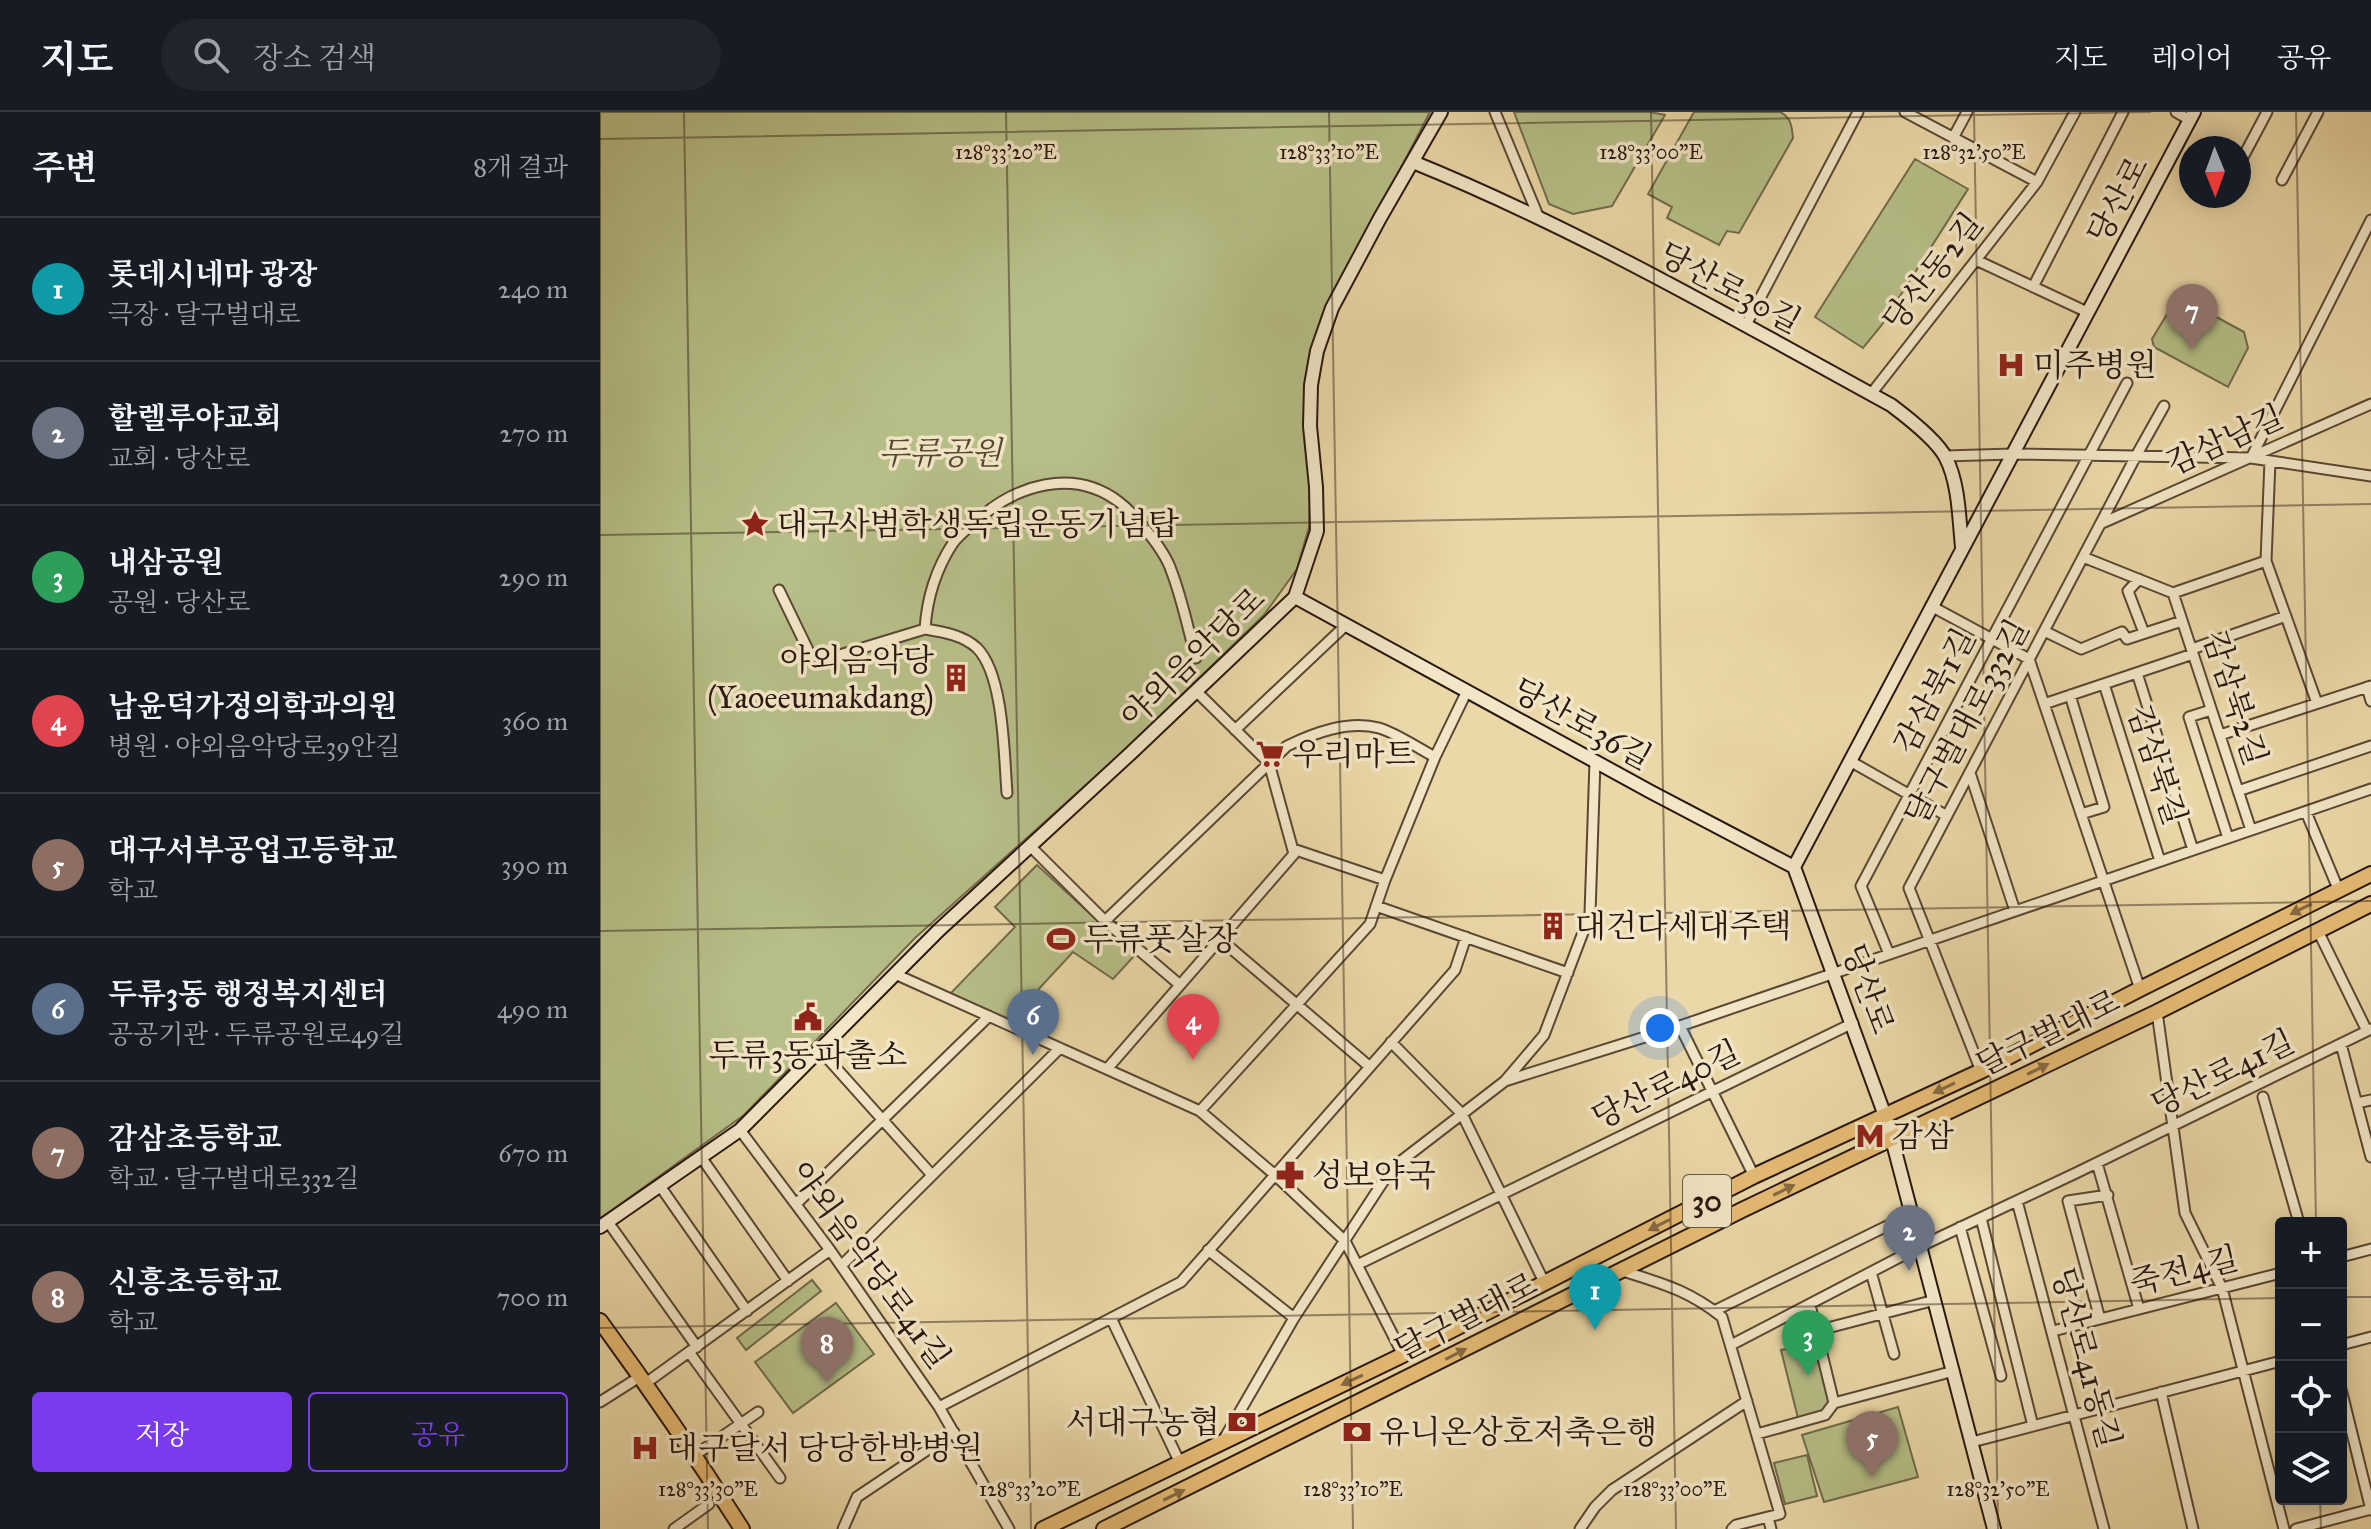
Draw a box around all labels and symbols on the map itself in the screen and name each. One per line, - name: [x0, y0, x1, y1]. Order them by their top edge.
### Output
- north arrow: [2179, 136, 2251, 208]
- text: 128°33'20"E: [955, 140, 1057, 164]
- text: 128°33'10"E: [1279, 140, 1379, 164]
- text: 128°33'00"E: [1599, 140, 1703, 164]
- text: 128°32'50"E: [1922, 140, 2026, 164]
- street label: 당산로: [2079, 150, 2157, 250]
- street label: 당산동2길: [1875, 205, 1991, 339]
- street label: 당산로30길: [1652, 234, 1808, 342]
- pin: 7: [2166, 284, 2218, 350]
- place label: 미주병원: [2033, 346, 2157, 385]
- hospital icon: 미주병원: [1996, 350, 2026, 380]
- street label: 감삼남길: [2161, 397, 2289, 483]
- park label: 두류공원: [878, 434, 1004, 473]
- place label: 대구사범학생독립운동기념탑: [777, 505, 1179, 544]
- place icon: 대구사범학생독립운동기념탑: [740, 509, 770, 539]
- street label: 야외음악당로: [1113, 579, 1273, 736]
- street label: 달구벌대로332길: [1897, 613, 2037, 831]
- street label: 감삼북1길: [1886, 622, 1984, 760]
- street label: 감삼북2길: [2195, 626, 2275, 770]
- place label: 야외음악당 (Yaoeeumakdang): [707, 641, 934, 717]
- building icon: 야외음악당 (Yaoeeumakdang): [941, 663, 971, 693]
- street label: 당산로36길: [1506, 670, 1658, 778]
- street label: 감삼북길: [2119, 700, 2195, 830]
- place label: 우리마트: [1292, 735, 1416, 774]
- supermarket icon: 우리마트: [1255, 739, 1285, 769]
- one-way arrow: [2290, 902, 2313, 916]
- place label: 대건다세대주택: [1575, 907, 1791, 946]
- building icon: 대건다세대주택: [1538, 911, 1568, 941]
- place label: 두류풋살장: [1083, 920, 1238, 959]
- sports icon: 두류풋살장: [1046, 924, 1076, 954]
- street label: 당산로: [1834, 939, 1902, 1039]
- street label: 달구벌대로: [1970, 982, 2126, 1084]
- pin: 6: [1007, 989, 1059, 1055]
- pin: 4: [1167, 994, 1219, 1060]
- public building icon: 두류3동파출소: [793, 1002, 823, 1032]
- your location: [1640, 1008, 1680, 1048]
- street label: 당산로41길: [2145, 1022, 2301, 1124]
- street label: 당산로40길: [1585, 1032, 1747, 1138]
- place label: 두류3동파출소: [709, 1036, 907, 1075]
- one-way arrow: [2027, 1062, 2050, 1076]
- one-way arrow: [1932, 1081, 1955, 1095]
- place label: 감삼: [1892, 1117, 1954, 1156]
- metro station icon: 감삼: [1855, 1121, 1885, 1151]
- street label: 야외음악당로41길: [782, 1154, 958, 1376]
- place label: 성보약국: [1312, 1156, 1436, 1195]
- pharmacy icon: 성보약국: [1275, 1160, 1305, 1190]
- road number: 30: [1683, 1175, 1731, 1227]
- one-way arrow: [1772, 1183, 1795, 1197]
- pin: 2: [1883, 1205, 1935, 1271]
- one-way arrow: [1647, 1219, 1670, 1232]
- street label: 죽전4길: [2126, 1239, 2242, 1303]
- pin: 1: [1569, 1264, 1621, 1330]
- street label: 당산로41동길: [2043, 1264, 2129, 1452]
- street label: 달구벌대로: [1388, 1265, 1544, 1369]
- pin: 3: [1782, 1310, 1834, 1376]
- pin: 8: [801, 1317, 853, 1383]
- one-way arrow: [1445, 1347, 1468, 1360]
- one-way arrow: [1340, 1373, 1363, 1387]
- place label: 서대구농협: [1065, 1403, 1220, 1442]
- bank icon: 서대구농협: [1227, 1407, 1257, 1437]
- pin: 5: [1846, 1411, 1898, 1477]
- place label: 유니온상호저축은행: [1379, 1413, 1657, 1452]
- bank icon: 유니온상호저축은행: [1342, 1417, 1372, 1447]
- place label: 대구달서 당당한방병원: [667, 1429, 983, 1468]
- hospital icon: 대구달서 당당한방병원: [630, 1433, 660, 1463]
- text: 128°33'30"E: [658, 1477, 758, 1501]
- text: 128°33'20"E: [979, 1477, 1081, 1501]
- text: 128°33'10"E: [1303, 1477, 1403, 1501]
- text: 128°33'00"E: [1623, 1477, 1727, 1501]
- text: 128°32'50"E: [1946, 1477, 2050, 1501]
- one-way arrow: [1162, 1488, 1185, 1502]

